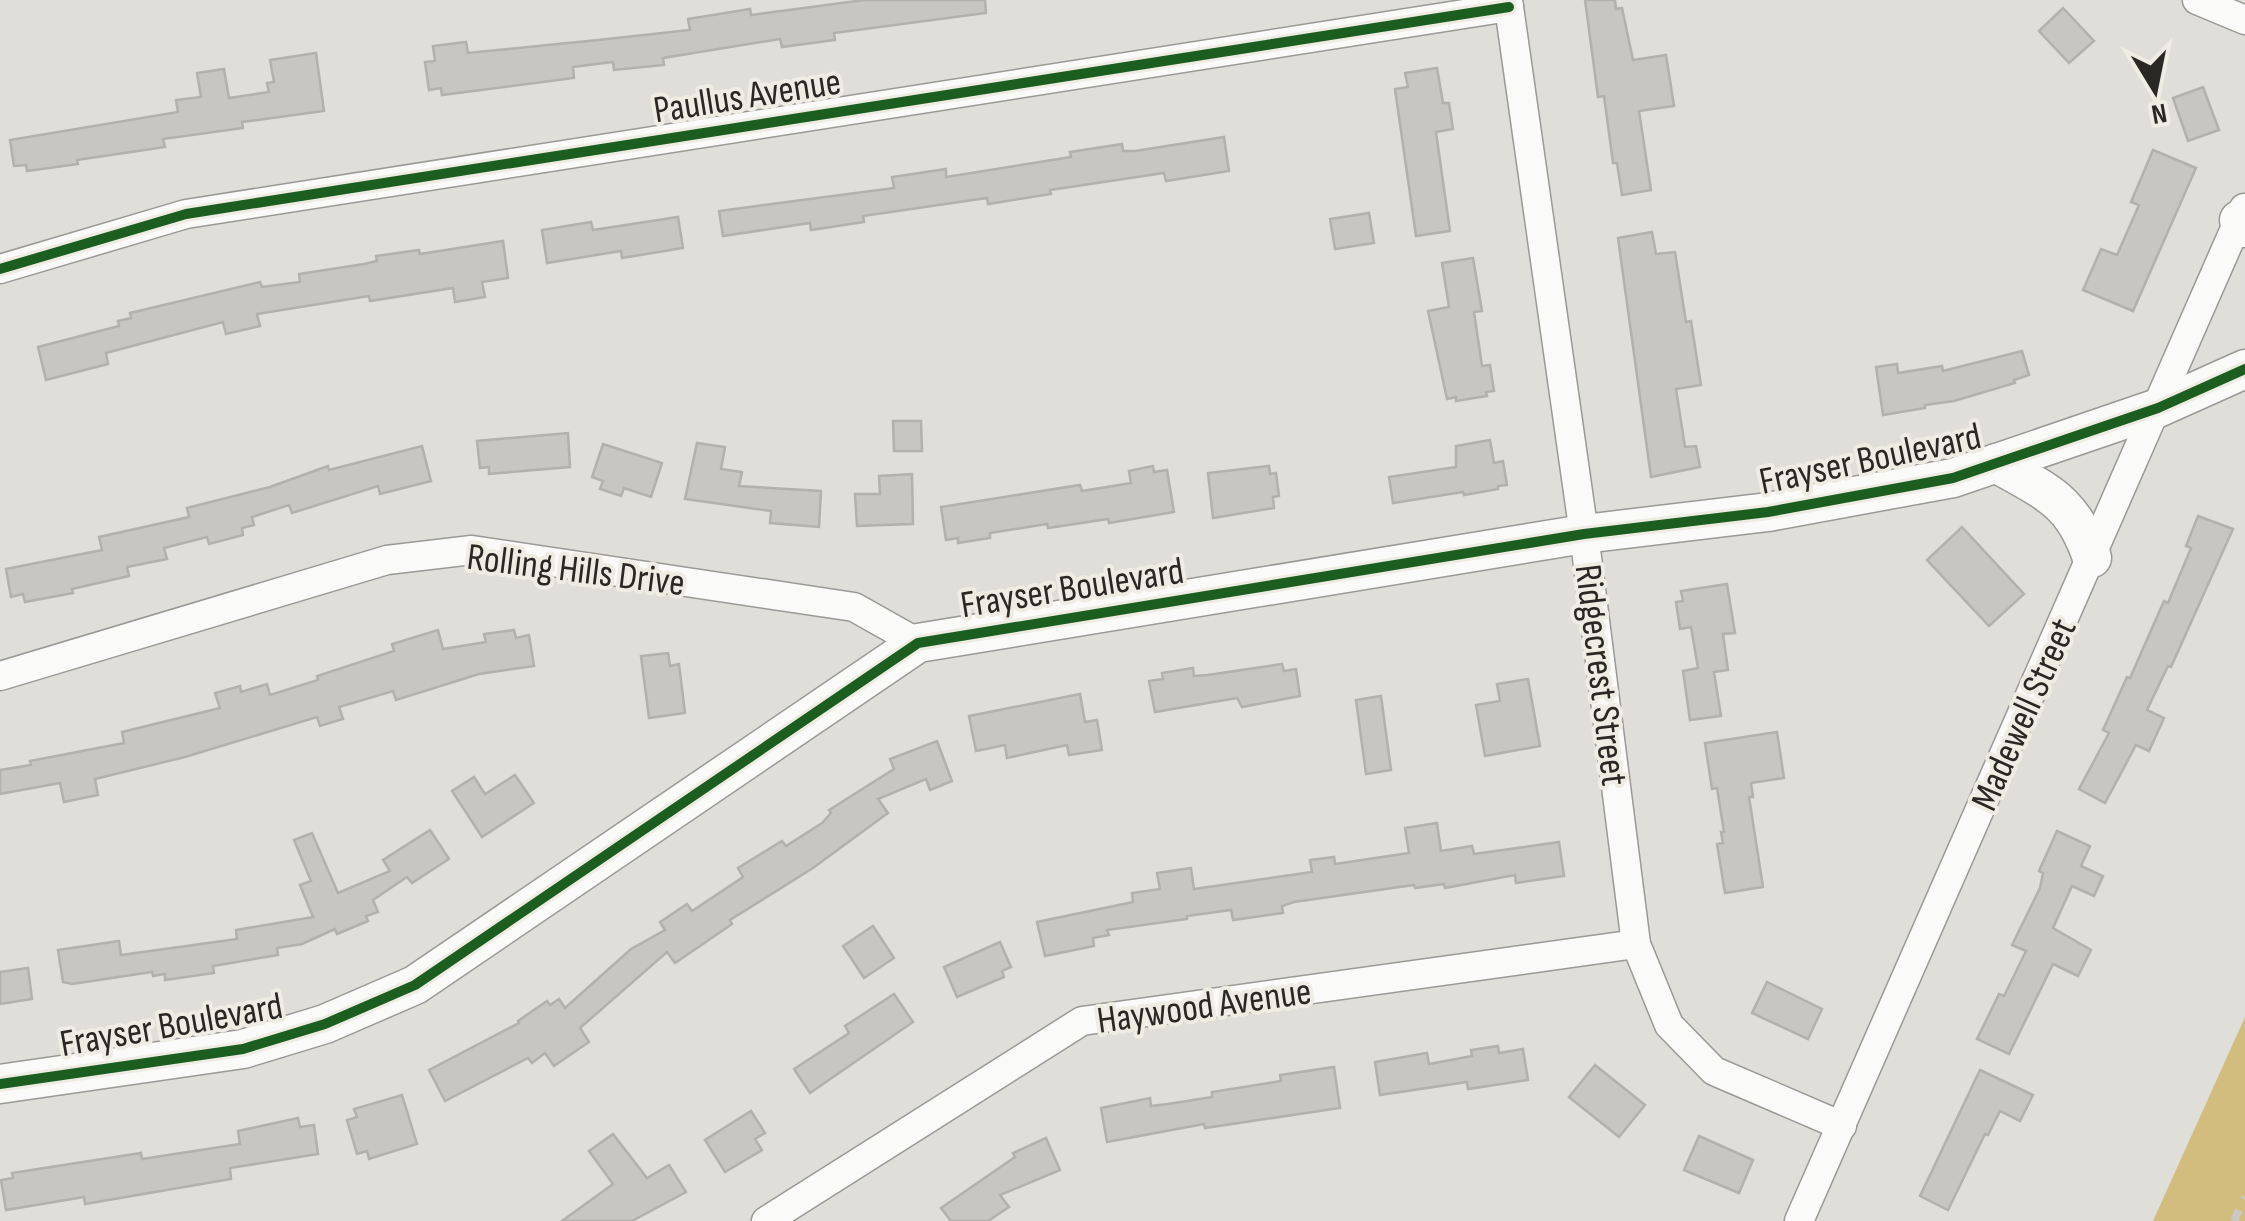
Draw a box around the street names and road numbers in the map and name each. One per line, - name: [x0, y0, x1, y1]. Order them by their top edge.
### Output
- street label: Paullus Avenue: [651, 60, 844, 133]
- street label: Frayser Boulevard: [1756, 414, 1985, 505]
- street label: Rolling Hills Drive: [464, 535, 687, 606]
- street label: Frayser Boulevard: [958, 549, 1187, 628]
- street label: Ridgecrest Street: [1565, 562, 1636, 788]
- street label: Madewell Street: [1962, 612, 2087, 817]
- street label: Haywood Avenue: [1094, 969, 1314, 1044]
- street label: Frayser Boulevard: [57, 984, 286, 1067]

